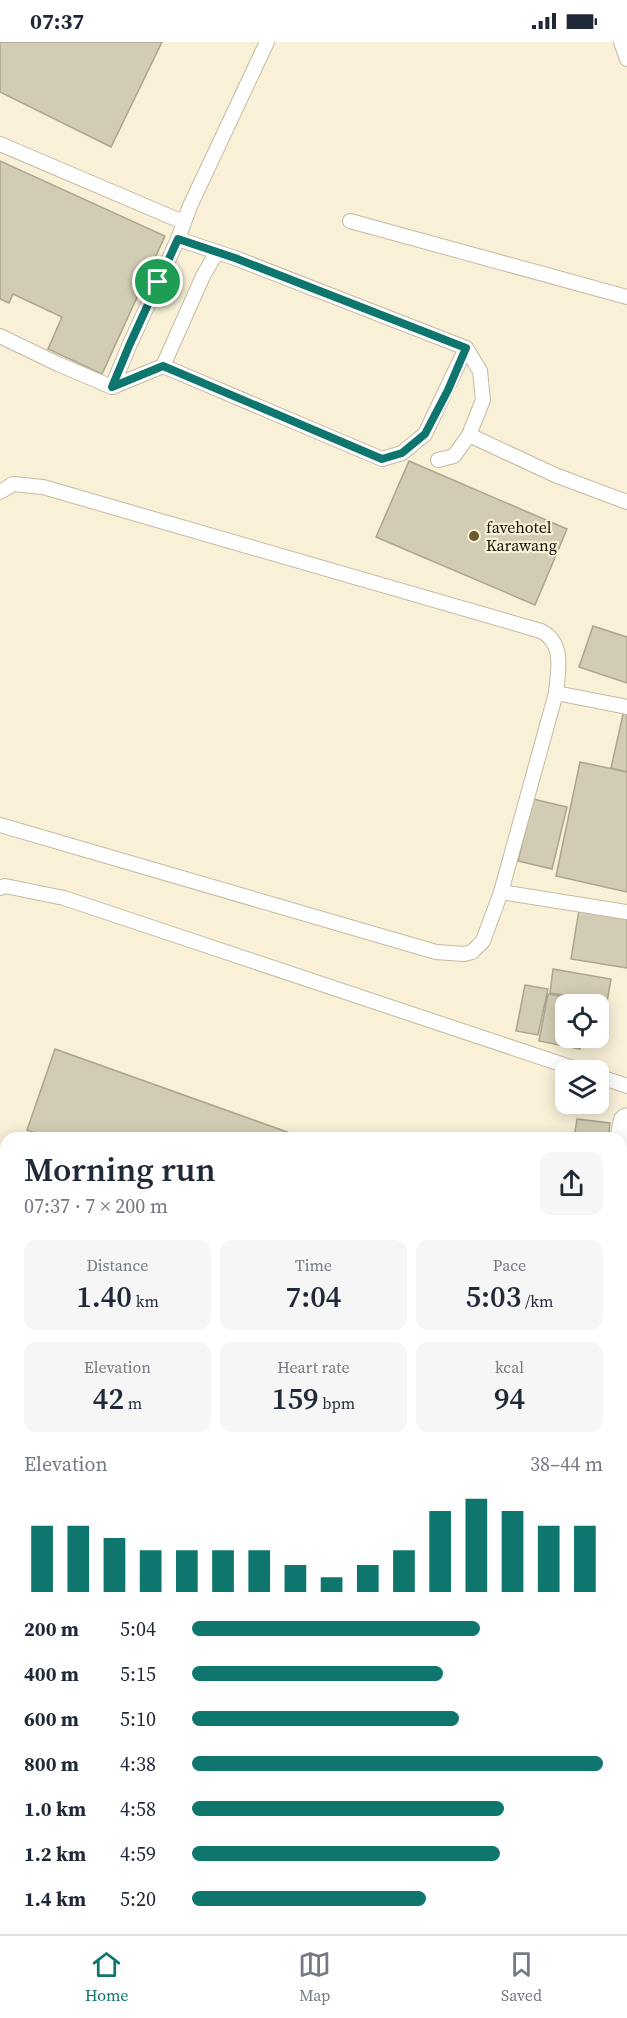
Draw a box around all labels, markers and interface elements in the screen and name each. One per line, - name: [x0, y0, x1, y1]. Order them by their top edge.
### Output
- text: 07:37: [30, 6, 84, 36]
- pin: [132, 256, 183, 307]
- icon: arrive: [141, 265, 174, 298]
- place label: favehotel Karawang: [486, 516, 557, 556]
- marker: favehotel Karawang: [467, 529, 481, 543]
- map controls: [555, 994, 609, 1114]
- button: locate: [555, 994, 609, 1048]
- button: layers: [555, 1060, 609, 1114]
- text: Morning run: [24, 1147, 216, 1192]
- button: share: [540, 1152, 603, 1215]
- text: 07:37 · 7 × 200 m: [24, 1192, 168, 1220]
- text: Distance: [86, 1254, 149, 1276]
- text: Time: [295, 1254, 332, 1276]
- text: Pace: [493, 1254, 526, 1276]
- text: 1.40: [76, 1276, 132, 1317]
- text: 7:04: [286, 1276, 341, 1317]
- text: 5:03: [466, 1276, 521, 1317]
- text: km: [132, 1290, 159, 1312]
- text: /km: [521, 1290, 554, 1312]
- text: Elevation: [84, 1356, 151, 1378]
- text: Heart rate: [277, 1356, 350, 1378]
- text: kcal: [495, 1356, 524, 1378]
- text: 42: [93, 1378, 124, 1419]
- text: 159: [272, 1378, 319, 1419]
- text: 94: [494, 1378, 525, 1419]
- text: m: [124, 1392, 142, 1414]
- text: bpm: [319, 1392, 355, 1414]
- text: Elevation: [24, 1450, 108, 1478]
- text: 38–44 m: [530, 1450, 603, 1478]
- text: 200 m: [24, 1615, 79, 1643]
- text: 5:04: [120, 1615, 156, 1643]
- text: 400 m: [24, 1660, 79, 1688]
- text: 5:15: [120, 1660, 156, 1688]
- text: 600 m: [24, 1705, 79, 1733]
- text: 5:10: [120, 1705, 156, 1733]
- text: 800 m: [24, 1750, 79, 1778]
- text: 4:38: [120, 1750, 156, 1778]
- text: 1.0 km: [24, 1795, 86, 1823]
- text: 4:58: [120, 1795, 156, 1823]
- text: 1.2 km: [24, 1840, 86, 1868]
- text: 4:59: [120, 1840, 156, 1868]
- text: 1.4 km: [24, 1885, 86, 1913]
- text: 5:20: [120, 1885, 156, 1913]
- tab: Home: [85, 1948, 129, 2006]
- tab: Map: [298, 1948, 331, 2006]
- tab: Saved: [501, 1948, 542, 2006]

